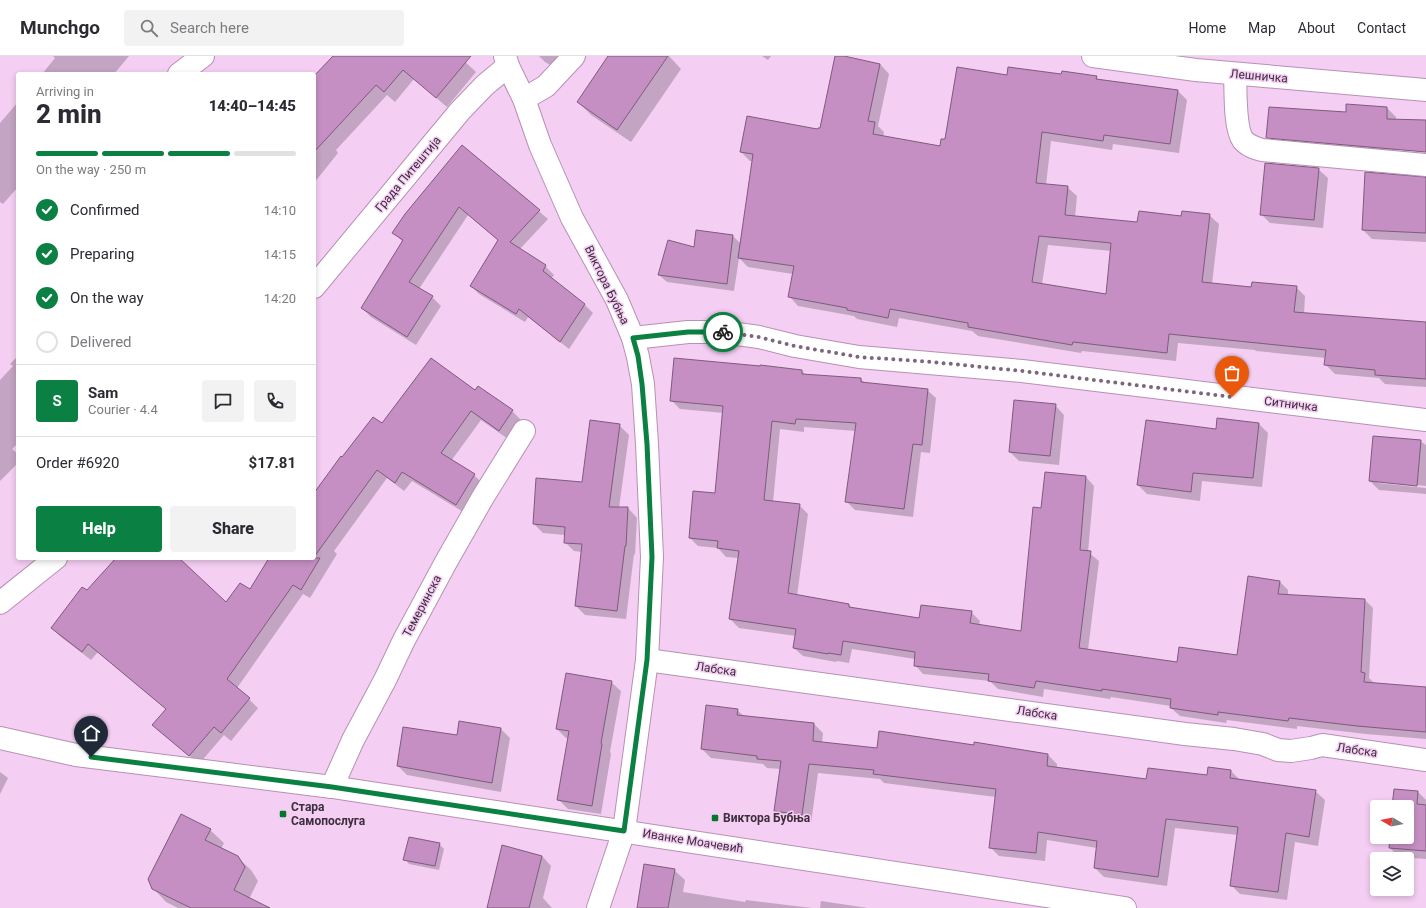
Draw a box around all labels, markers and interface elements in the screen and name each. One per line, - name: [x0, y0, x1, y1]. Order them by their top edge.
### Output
- search box: [124, 10, 404, 46]
- text: Munchgo: [20, 16, 100, 39]
- icon: search: [138, 17, 160, 39]
- text: Search here: [170, 19, 249, 37]
- text: Home: [1188, 20, 1226, 36]
- text: Map: [1248, 20, 1276, 36]
- text: About: [1298, 20, 1335, 36]
- text: Contact: [1357, 20, 1406, 36]
- street label: Лешничка: [1230, 67, 1288, 85]
- text: Arriving in: [36, 84, 94, 99]
- text: 14:40–14:45: [209, 97, 296, 115]
- text: 2 min: [36, 99, 102, 129]
- street label: Града Питештија: [372, 133, 444, 215]
- text: On the way · 250 m: [36, 162, 146, 177]
- icon: check: [36, 199, 58, 221]
- text: Confirmed: [70, 201, 140, 219]
- text: 14:10: [264, 203, 296, 218]
- icon: check: [36, 243, 58, 265]
- street label: Виктора Бубња: [582, 243, 632, 327]
- text: Preparing: [70, 245, 134, 263]
- text: 14:15: [264, 247, 296, 262]
- icon: check: [36, 287, 58, 309]
- text: On the way: [70, 289, 144, 307]
- text: 14:20: [264, 291, 296, 306]
- courier: [703, 312, 743, 352]
- icon: bike: [712, 321, 734, 343]
- text: Delivered: [70, 333, 132, 351]
- pin: [1215, 356, 1249, 397]
- icon: bag: [1221, 362, 1243, 384]
- button: chat: [202, 380, 244, 422]
- button: phone: [254, 380, 296, 422]
- text: Sam: [88, 384, 118, 402]
- text: S: [52, 392, 62, 410]
- street label: Ситничка: [1263, 394, 1319, 414]
- text: Courier · 4.4: [88, 402, 158, 417]
- text: Order #6920: [36, 454, 119, 472]
- text: $17.81: [249, 454, 296, 472]
- button: Help: [36, 506, 162, 552]
- button: Share: [170, 506, 296, 552]
- street label: Темеринска: [400, 573, 444, 639]
- street label: Лабска: [695, 659, 737, 679]
- street label: Лабска: [1016, 703, 1058, 723]
- pin: [74, 716, 108, 757]
- icon: home: [80, 722, 102, 744]
- street label: Лабска: [1336, 740, 1378, 760]
- place label: Стара Самопослуга: [291, 800, 366, 828]
- north arrow: [1370, 800, 1414, 844]
- map controls: [1370, 800, 1414, 896]
- marker: Стара Самопослуга: [278, 809, 288, 819]
- place label: Виктора Бубња: [723, 811, 811, 825]
- marker: Виктора Бубња: [710, 813, 720, 823]
- street label: Иванке Моачевић: [642, 826, 744, 856]
- button: layers: [1370, 852, 1414, 896]

